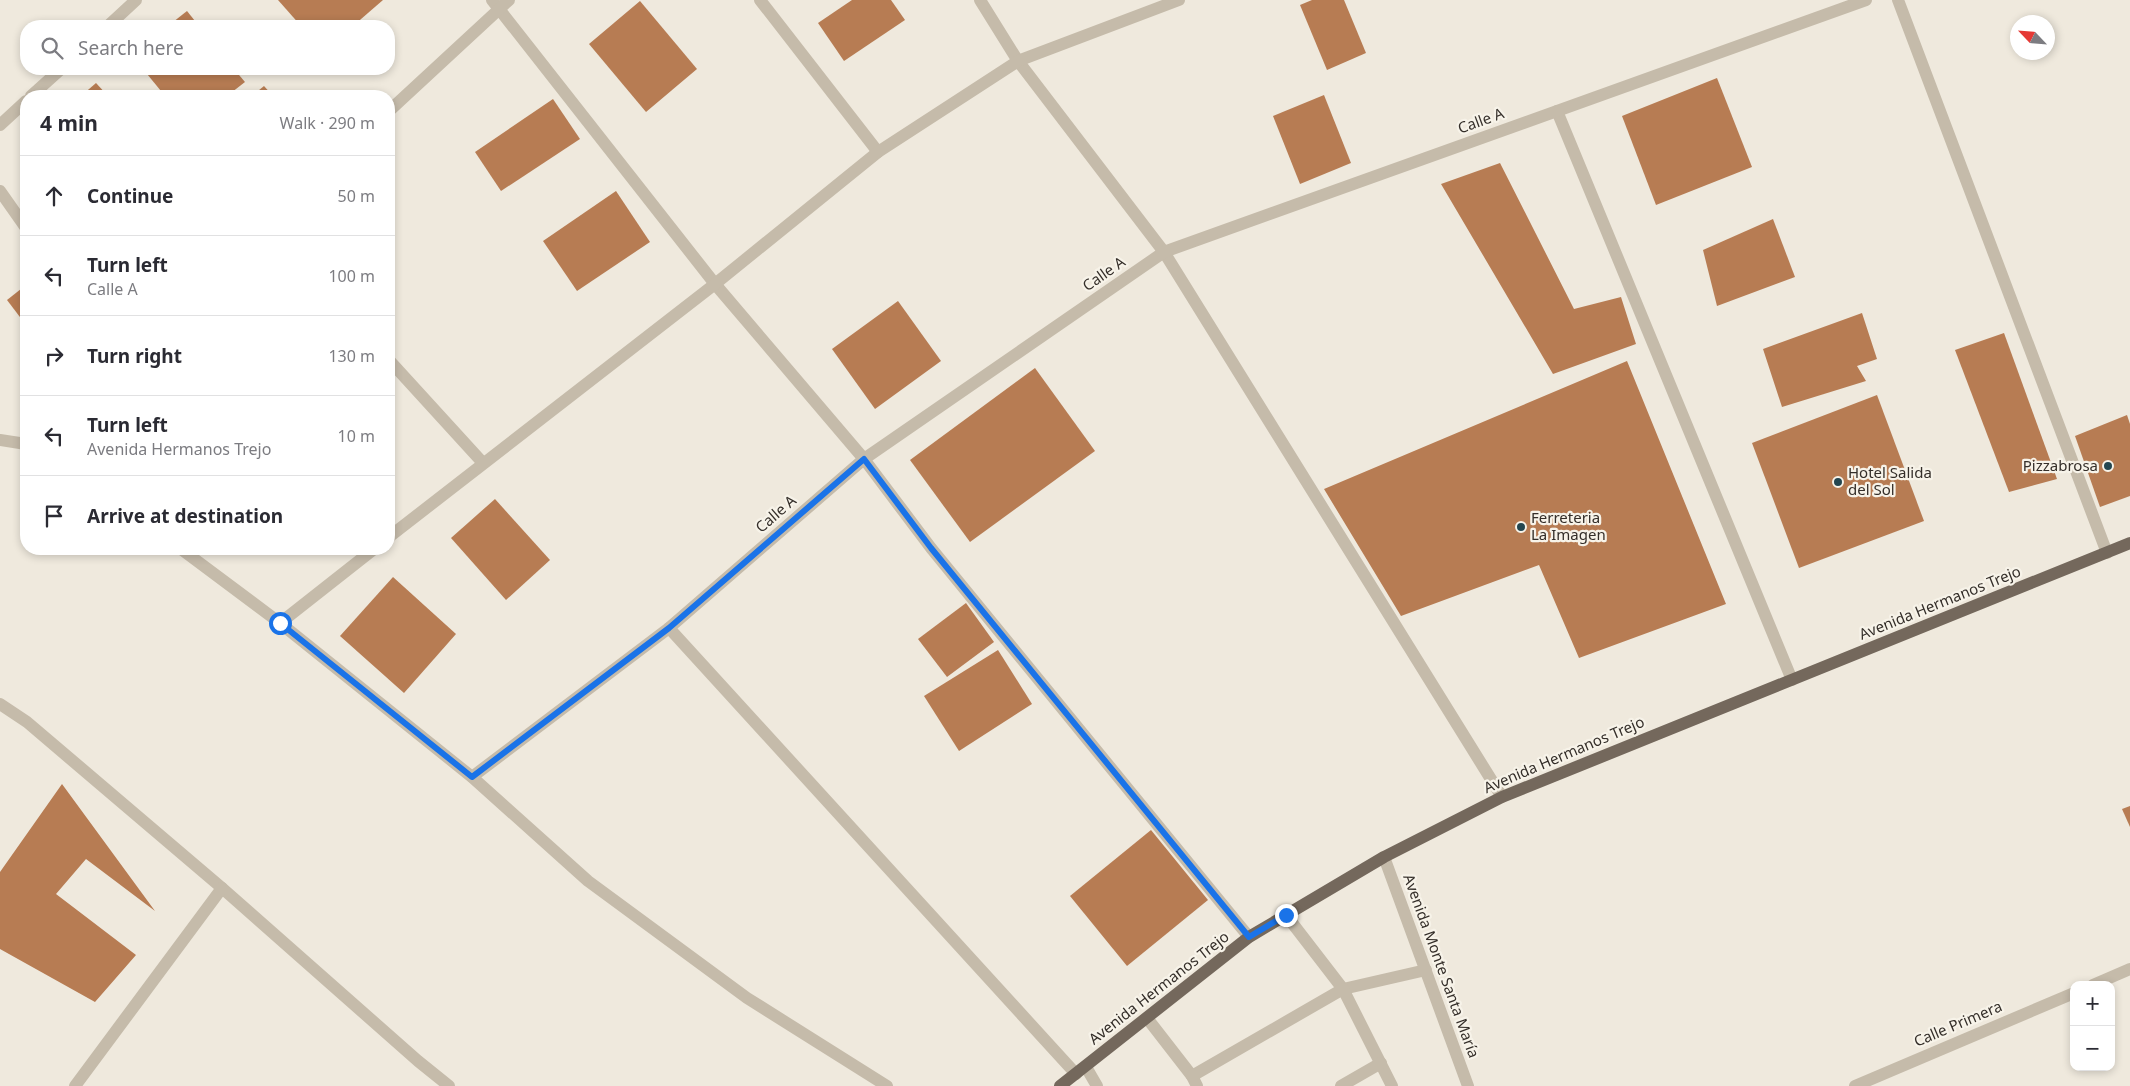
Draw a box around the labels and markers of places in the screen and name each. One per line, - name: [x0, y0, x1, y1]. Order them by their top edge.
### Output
- place label: Pizzabrosa: [2023, 455, 2098, 475]
- marker: Pizzabrosa: [2102, 460, 2114, 472]
- place label: Hotel Salida del Sol: [1848, 462, 1932, 499]
- marker: Hotel Salida del Sol: [1832, 476, 1844, 488]
- place label: Ferreteria La Imagen: [1531, 507, 1606, 544]
- marker: Ferreteria La Imagen: [1515, 521, 1527, 533]

